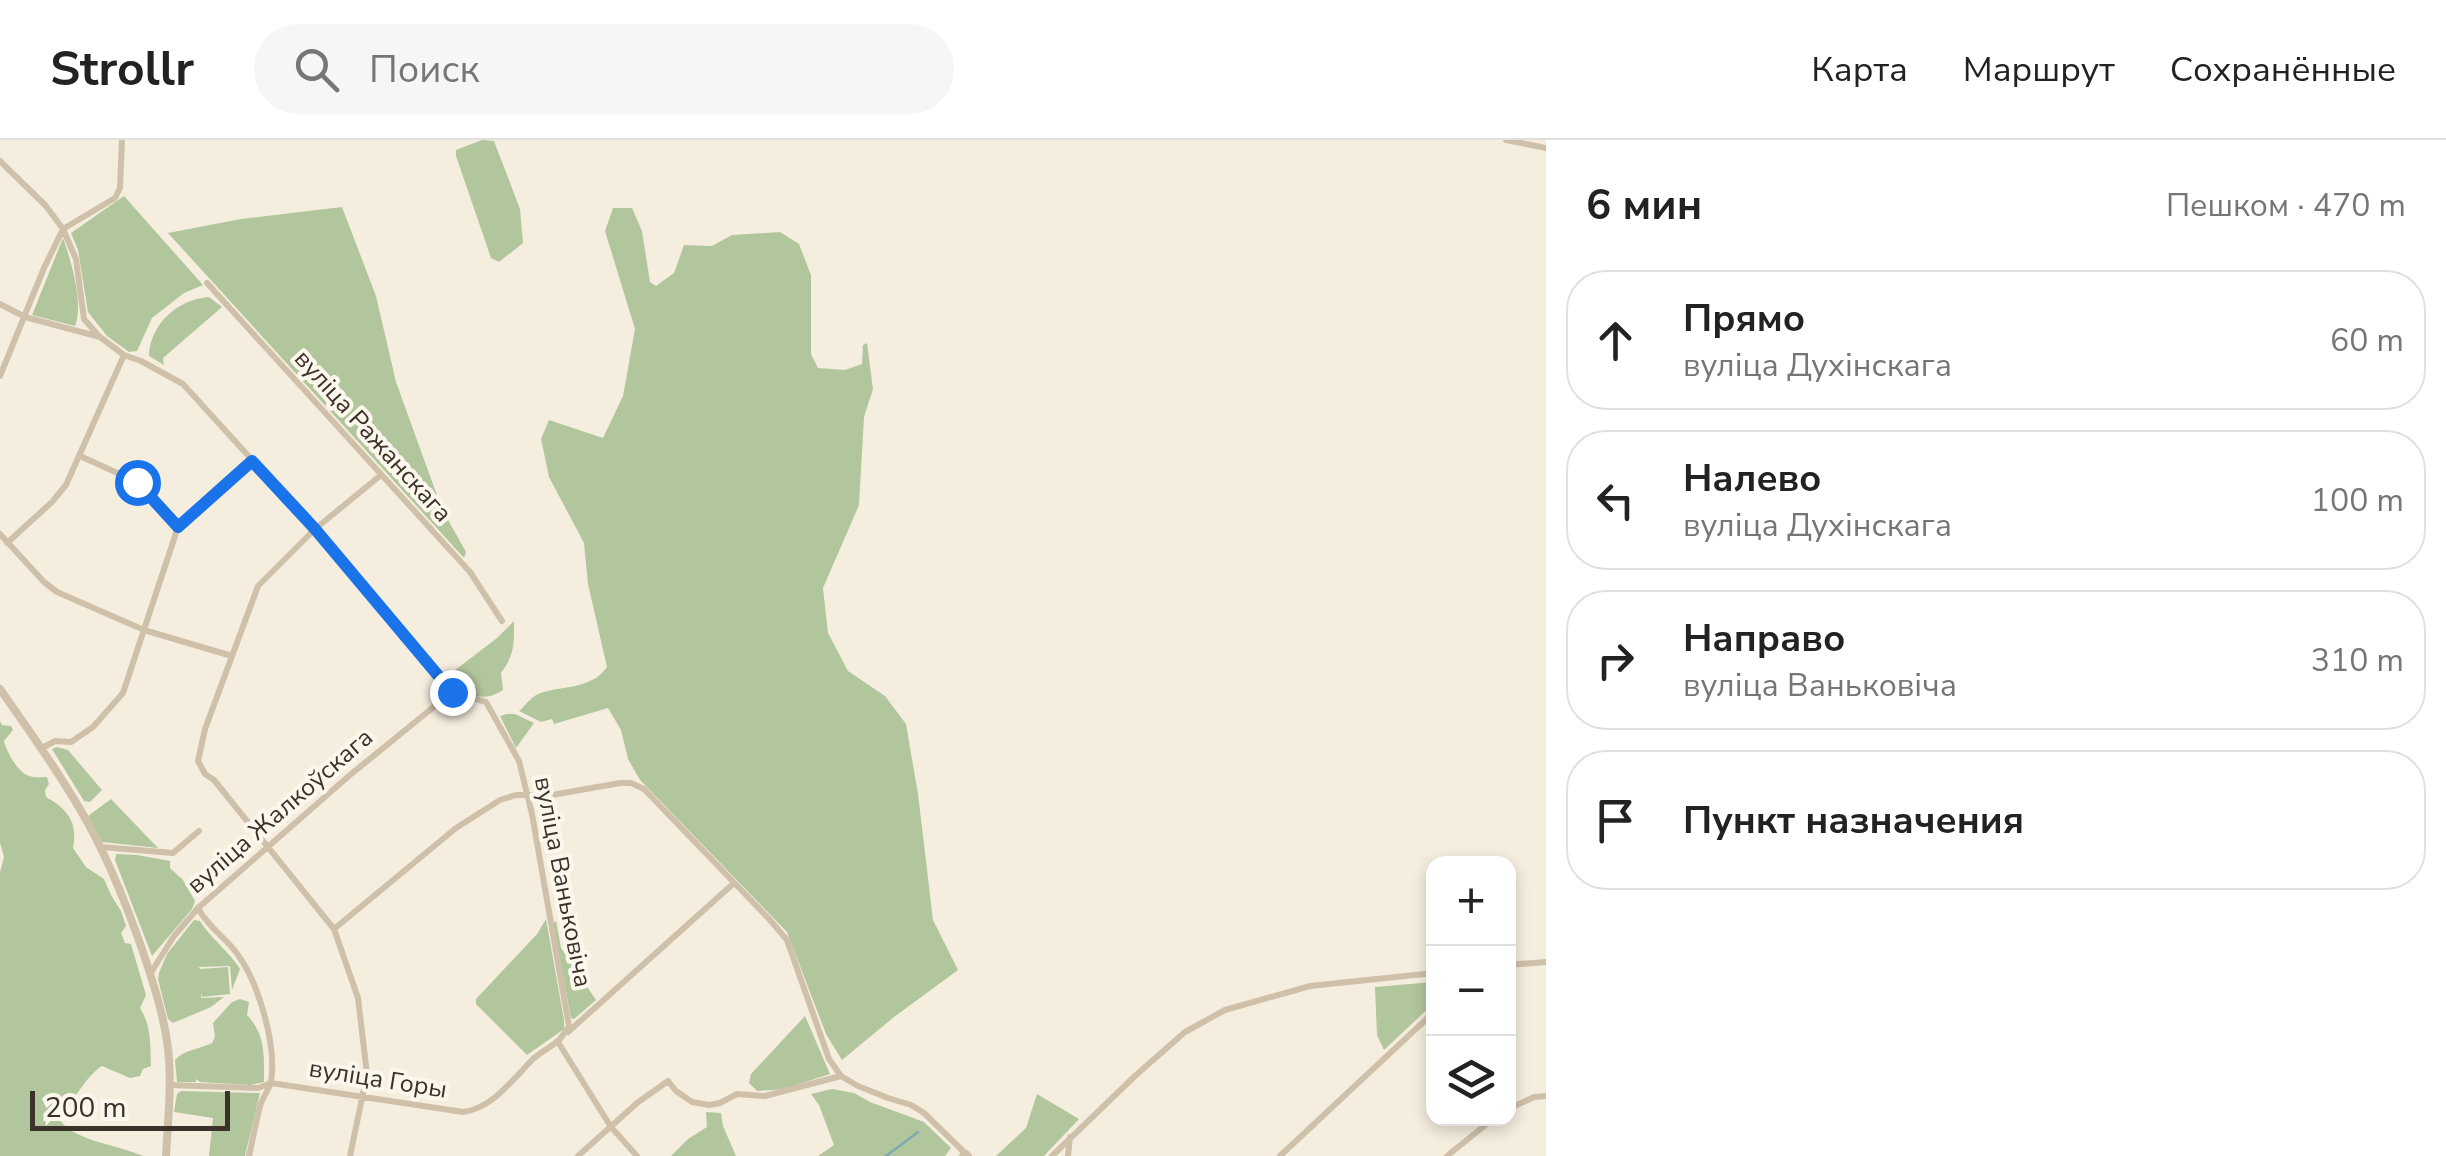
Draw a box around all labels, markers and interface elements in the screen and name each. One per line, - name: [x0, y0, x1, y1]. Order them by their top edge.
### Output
- search box: [254, 24, 954, 114]
- text: Strollr: [50, 36, 194, 102]
- icon: search: [289, 42, 344, 97]
- text: Поиск: [369, 44, 479, 95]
- text: Карта: [1811, 46, 1908, 93]
- text: Маршрут: [1963, 46, 2115, 93]
- text: Сохранённые: [2170, 46, 2396, 93]
- text: 6 мин: [1586, 177, 1702, 234]
- text: Пешком · 470 m: [2166, 184, 2406, 227]
- text: Прямо: [1683, 293, 1805, 344]
- icon: ahead: [1588, 313, 1643, 368]
- text: 60 m: [2330, 319, 2404, 362]
- street label: вуліца Ражанскага: [286, 343, 460, 529]
- text: вуліца Духінскага: [1683, 344, 1952, 387]
- text: Налево: [1683, 453, 1822, 504]
- route start: [115, 460, 161, 506]
- icon: left: [1588, 473, 1643, 528]
- text: 100 m: [2311, 479, 2404, 522]
- text: вуліца Духінскага: [1683, 504, 1952, 547]
- text: Направо: [1683, 613, 1845, 664]
- icon: right: [1588, 633, 1643, 688]
- text: 310 m: [2311, 639, 2404, 682]
- text: вуліца Ваньковіча: [1683, 664, 1957, 707]
- route end: [430, 670, 476, 716]
- street label: вуліца Жалкоўскага: [180, 721, 380, 901]
- street label: вуліца Ваньковіча: [526, 774, 600, 990]
- icon: arrive: [1588, 793, 1643, 848]
- text: Пункт назначения: [1683, 795, 2024, 846]
- map controls: [1426, 856, 1516, 1126]
- button: +: [1426, 856, 1516, 946]
- button: −: [1426, 946, 1516, 1036]
- button: layers: [1426, 1036, 1516, 1126]
- street label: вуліца Горы: [307, 1051, 449, 1107]
- scale bar: [30, 1086, 230, 1130]
- text: 200 m: [45, 1089, 127, 1127]

